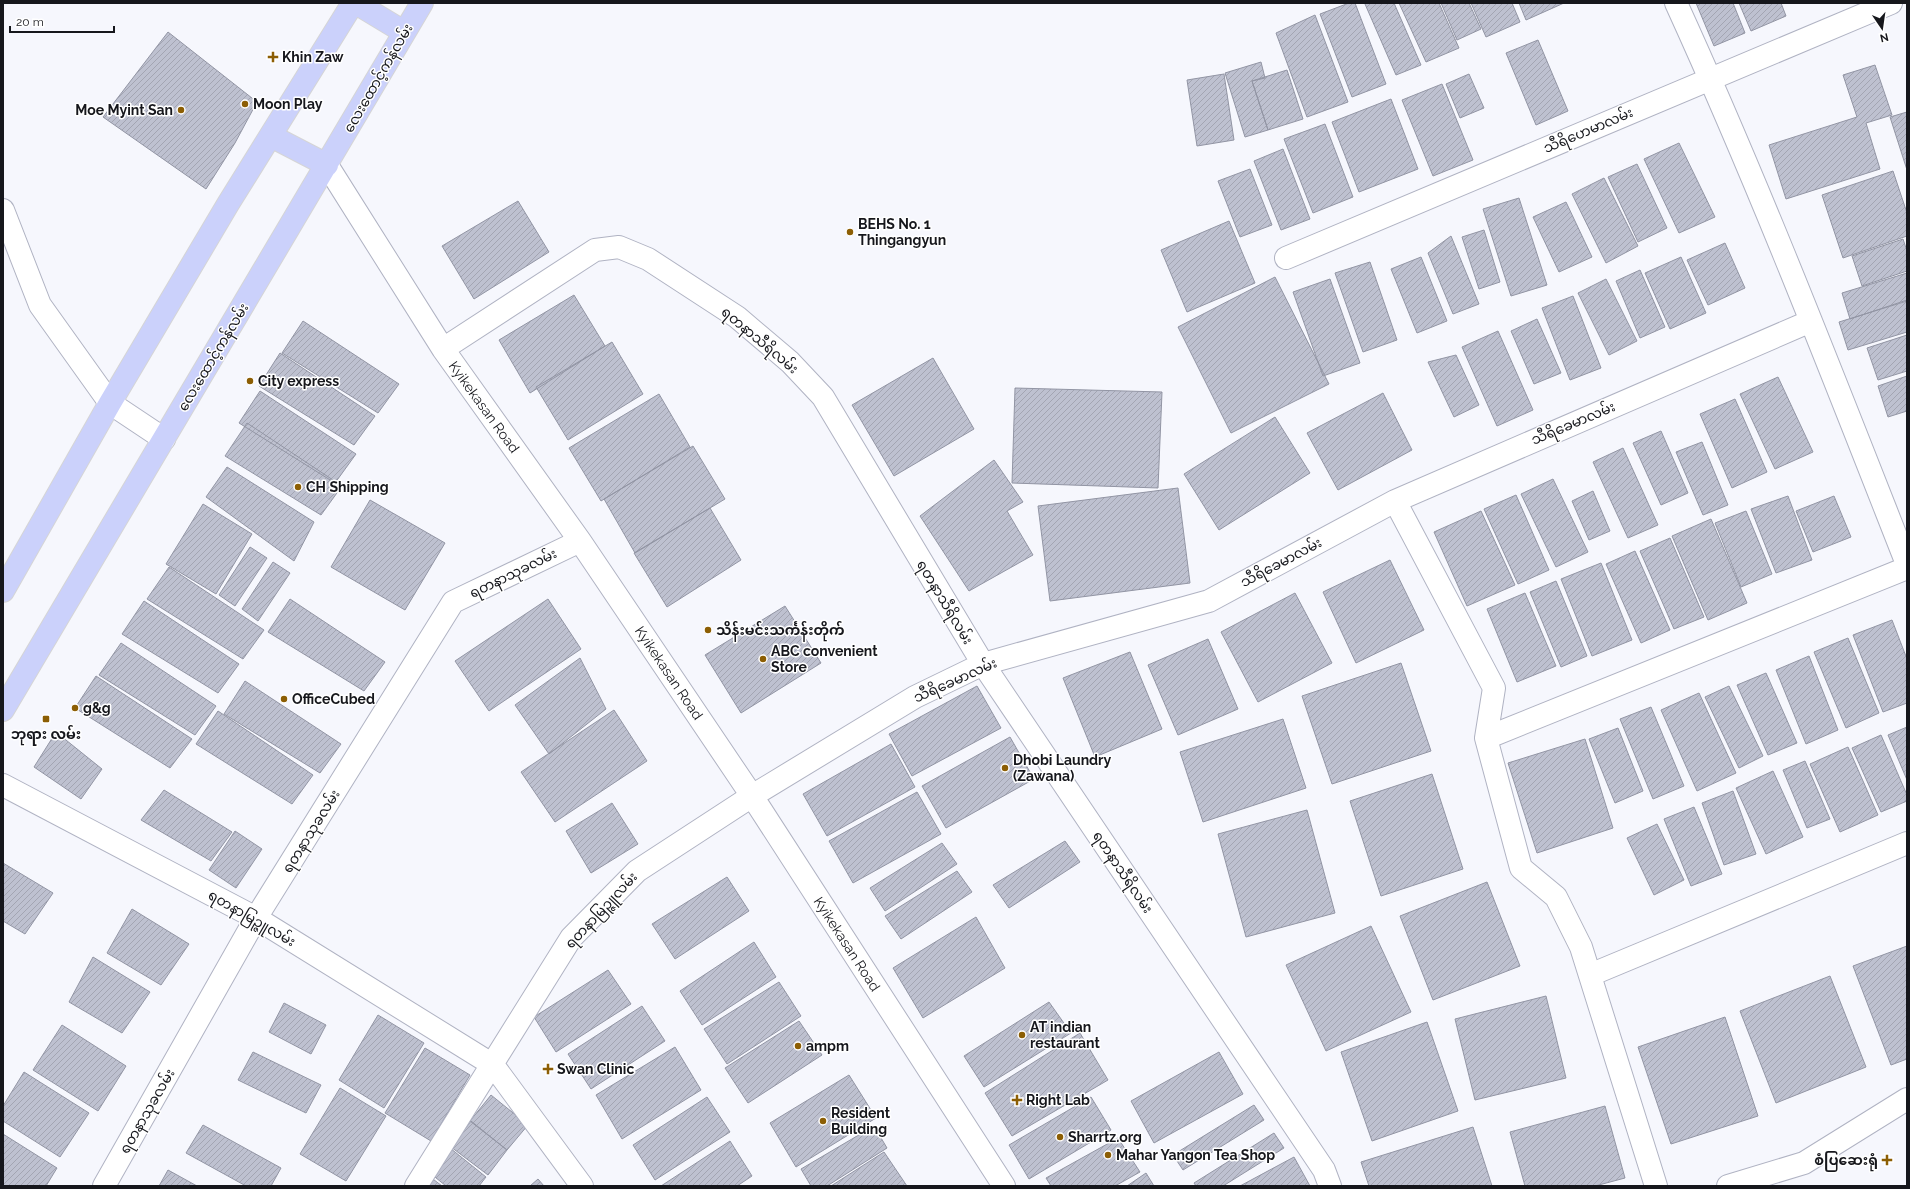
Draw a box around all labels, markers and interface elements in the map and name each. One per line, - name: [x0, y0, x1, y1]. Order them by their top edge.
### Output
- scale bar: [10, 8, 114, 34]
- north arrow: [1862, 8, 1902, 48]
- text: 20 m: [16, 15, 44, 29]
- street label: လေးထောင့်ကန်လမ်း: [339, 20, 419, 137]
- text: N: [1879, 30, 1890, 45]
- place label: Khin Zaw: [282, 49, 344, 65]
- marker: Khin Zaw: [267, 51, 279, 63]
- place label: Moon Play: [253, 96, 323, 112]
- marker: Moon Play: [240, 99, 250, 109]
- place label: Moe Myint San: [75, 102, 173, 118]
- street label: သီရိဟေမာလမ်း: [1540, 102, 1637, 160]
- marker: Moe Myint San: [176, 105, 186, 115]
- place label: BEHS No. 1 Thingangyun: [858, 216, 946, 248]
- marker: BEHS No. 1 Thingangyun: [845, 227, 855, 237]
- street label: လေးထောင့်ကန်လမ်း: [173, 299, 255, 416]
- street label: ရတနာသီရိလမ်း: [716, 302, 803, 380]
- street label: Kyikekasan Road: [445, 358, 523, 456]
- place label: City express: [258, 373, 339, 389]
- marker: City express: [245, 376, 255, 386]
- street label: သီရိခေမာလမ်း: [1528, 396, 1619, 452]
- place label: CH Shipping: [306, 479, 389, 495]
- marker: CH Shipping: [293, 482, 303, 492]
- street label: သီရိခေမာလမ်း: [1237, 532, 1326, 594]
- street label: ရတနာသုခလမ်း: [466, 543, 561, 605]
- street label: ရတနာသီရိလမ်း: [910, 556, 978, 649]
- place label: သိန်းမင်းသင်္ကန်းတိုက်: [716, 620, 845, 642]
- street label: Kyikekasan Road: [632, 623, 706, 723]
- marker: သိန်းမင်းသင်္ကန်းတိုက်: [703, 625, 713, 635]
- place label: ABC convenient Store: [771, 643, 878, 675]
- street label: သီရိခေမာလမ်း: [910, 653, 1001, 709]
- marker: ABC convenient Store: [758, 654, 768, 664]
- place label: OfficeCubed: [292, 691, 375, 707]
- marker: OfficeCubed: [279, 694, 289, 704]
- place label: g&g: [83, 700, 111, 716]
- marker: g&g: [70, 703, 80, 713]
- marker: ဘုရား လမ်း: [41, 714, 51, 724]
- place label: ဘုရား လမ်း: [11, 724, 81, 746]
- place label: Dhobi Laundry (Zawana): [1013, 752, 1112, 784]
- marker: Dhobi Laundry (Zawana): [1000, 763, 1010, 773]
- street label: ရတနာသုခလမ်း: [277, 785, 346, 878]
- street label: ရတနာသီရိလမ်း: [1086, 827, 1158, 918]
- street label: ရတနာမြဉ္ဇူလမ်း: [560, 867, 643, 954]
- street label: ရတနာမြဉ္ဇူလမ်း: [203, 885, 300, 953]
- street label: Kyikekasan Road: [811, 894, 883, 994]
- place label: AT indian restaurant: [1030, 1019, 1100, 1051]
- marker: AT indian restaurant: [1017, 1030, 1027, 1040]
- place label: ampm: [806, 1038, 849, 1054]
- marker: ampm: [793, 1041, 803, 1051]
- place label: Swan Clinic: [557, 1061, 634, 1077]
- marker: Swan Clinic: [542, 1063, 554, 1075]
- street label: ရတနာသုခလမ်း: [115, 1065, 181, 1158]
- place label: Right Lab: [1026, 1092, 1090, 1108]
- marker: Right Lab: [1011, 1094, 1023, 1106]
- place label: Resident Building: [831, 1105, 891, 1137]
- marker: Resident Building: [818, 1116, 828, 1126]
- place label: Sharrtz.org: [1068, 1129, 1142, 1145]
- marker: Sharrtz.org: [1055, 1132, 1065, 1142]
- place label: Mahar Yangon Tea Shop: [1116, 1147, 1275, 1163]
- marker: Mahar Yangon Tea Shop: [1103, 1150, 1113, 1160]
- place label: စံပြဆေးရုံ: [1814, 1151, 1878, 1172]
- marker: စံပြဆေးရုံ: [1881, 1154, 1893, 1166]

